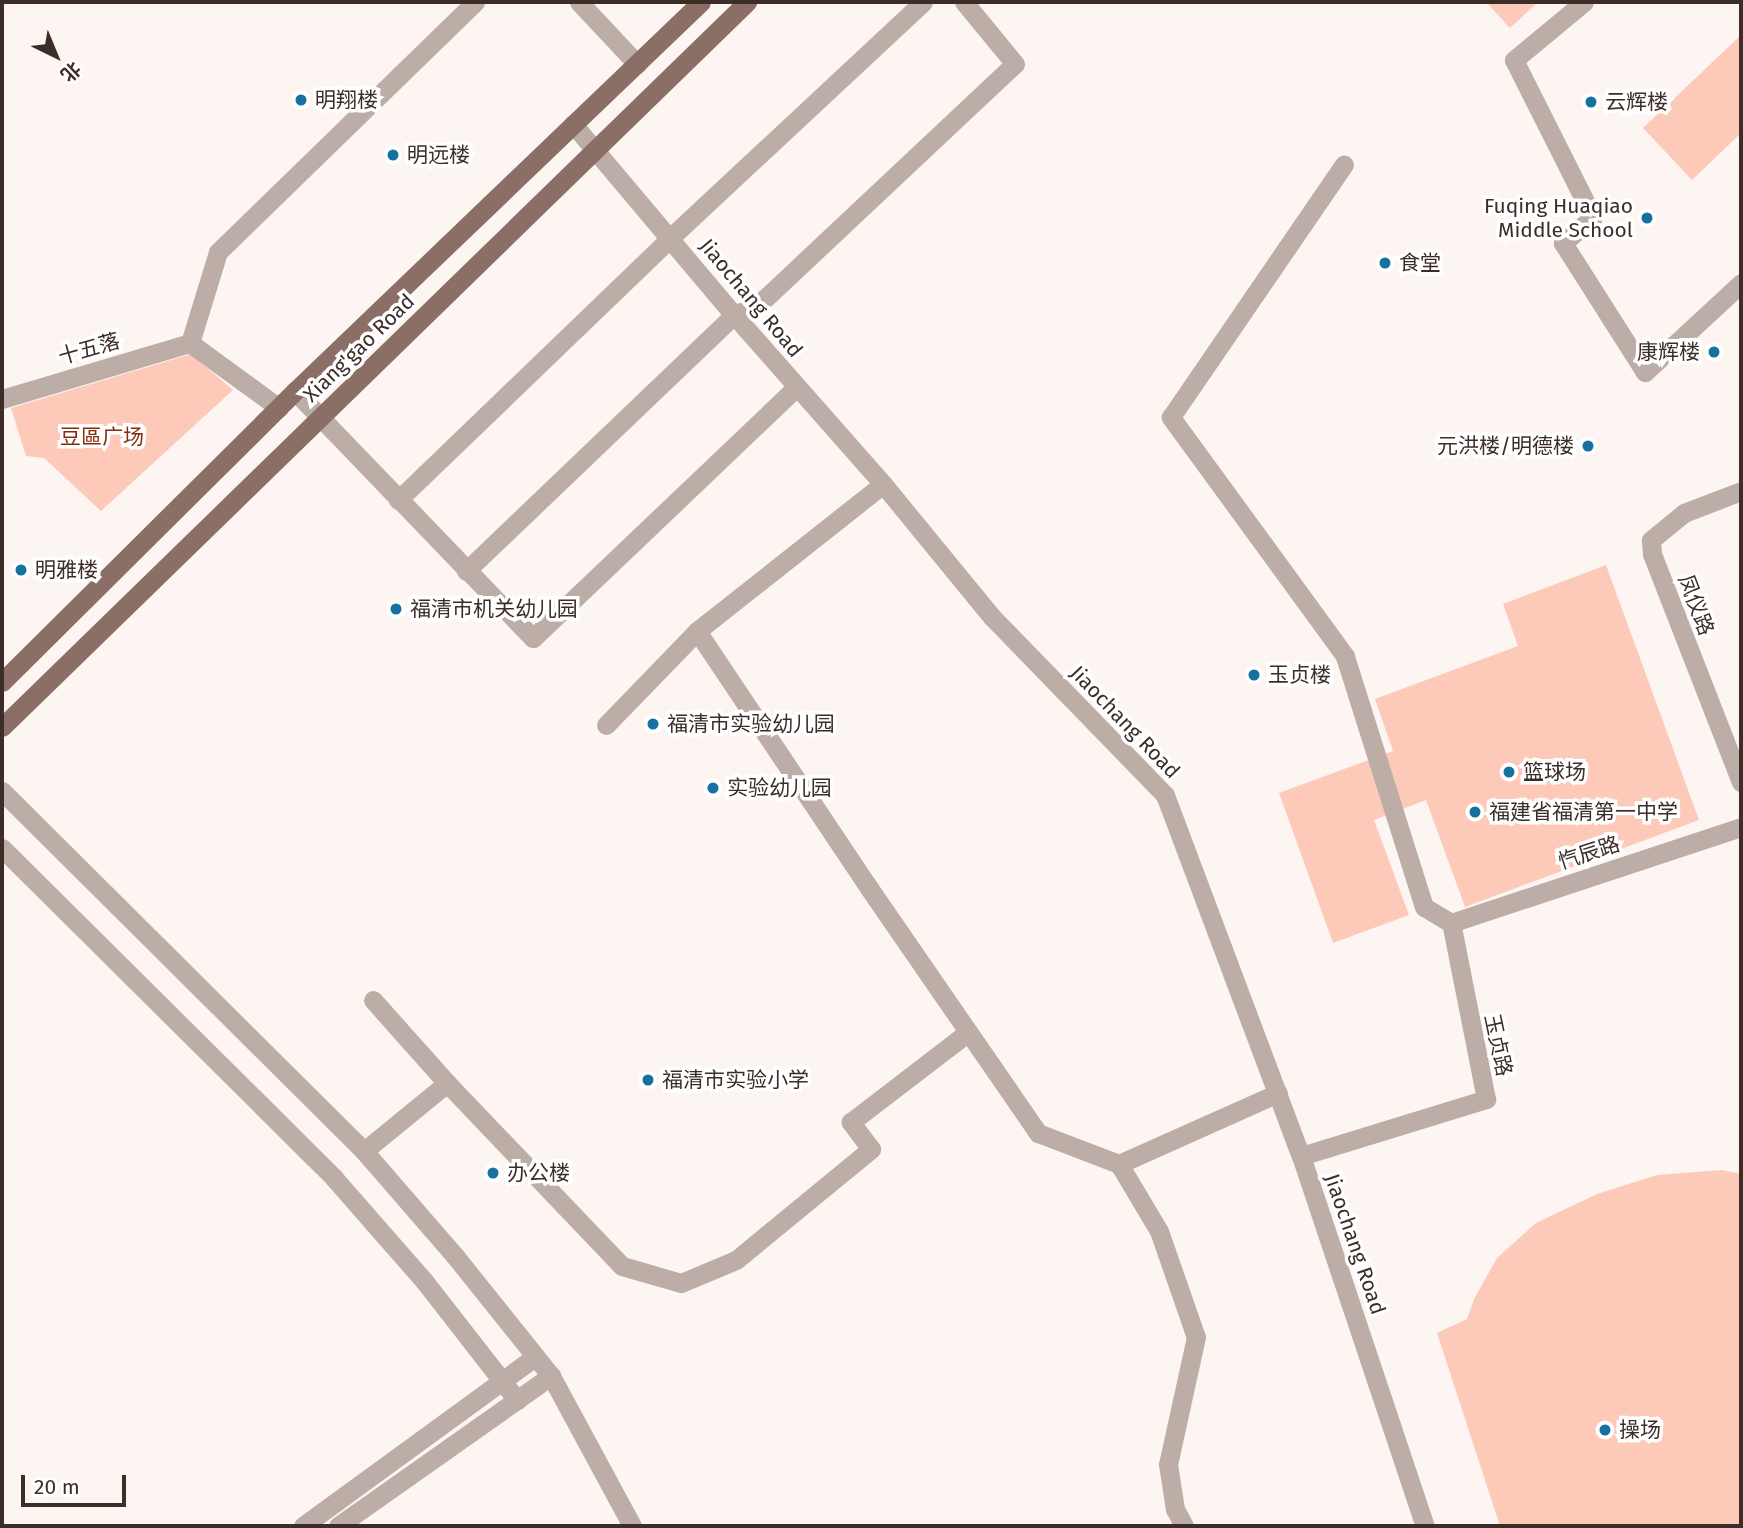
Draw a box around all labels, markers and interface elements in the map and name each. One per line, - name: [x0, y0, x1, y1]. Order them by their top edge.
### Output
- north arrow: [21, 21, 91, 91]
- text: 北: [56, 57, 85, 87]
- place label: 明翔楼: [315, 87, 378, 113]
- place label: 云辉楼: [1605, 89, 1668, 115]
- marker: 明翔楼: [293, 92, 309, 108]
- marker: 云辉楼: [1583, 94, 1599, 110]
- place label: 明远楼: [407, 142, 470, 168]
- marker: 明远楼: [385, 147, 401, 163]
- place label: Fuqing Huaqiao Middle School: [1484, 193, 1633, 243]
- marker: Fuqing Huaqiao Middle School: [1639, 210, 1655, 226]
- street label: Jiaochang Road: [694, 234, 808, 362]
- place label: 食堂: [1399, 250, 1441, 276]
- marker: 食堂: [1377, 255, 1393, 271]
- street label: Xiang'gao Road: [298, 289, 420, 407]
- street label: 十五落: [55, 328, 123, 370]
- place label: 康辉楼: [1637, 339, 1700, 365]
- marker: 康辉楼: [1706, 344, 1722, 360]
- park label: 豆區广场: [60, 424, 144, 450]
- place label: 元洪楼/明德楼: [1437, 433, 1574, 459]
- marker: 元洪楼/明德楼: [1580, 438, 1596, 454]
- place label: 明雅楼: [35, 557, 98, 583]
- marker: 明雅楼: [13, 562, 29, 578]
- street label: 凤仪路: [1673, 571, 1719, 639]
- place label: 福清市机关幼儿园: [410, 596, 578, 622]
- marker: 福清市机关幼儿园: [388, 601, 404, 617]
- street label: Jiaochang Road: [1065, 660, 1185, 784]
- place label: 玉贞楼: [1268, 662, 1331, 688]
- marker: 玉贞楼: [1246, 667, 1262, 683]
- place label: 福清市实验幼儿园: [667, 711, 835, 737]
- marker: 福清市实验幼儿园: [645, 716, 661, 732]
- place label: 篮球场: [1523, 759, 1586, 785]
- marker: 篮球场: [1501, 764, 1517, 780]
- place label: 实验幼儿园: [727, 775, 832, 801]
- marker: 实验幼儿园: [705, 780, 721, 796]
- place label: 福建省福清第一中学: [1489, 799, 1678, 825]
- marker: 福建省福清第一中学: [1467, 804, 1483, 820]
- street label: 忾辰路: [1555, 831, 1623, 875]
- street label: 玉贞路: [1479, 1012, 1517, 1078]
- place label: 福清市实验小学: [662, 1067, 809, 1093]
- marker: 福清市实验小学: [640, 1072, 656, 1088]
- place label: 办公楼: [507, 1160, 570, 1186]
- marker: 办公楼: [485, 1165, 501, 1181]
- street label: Jiaochang Road: [1319, 1170, 1391, 1318]
- place label: 操场: [1619, 1417, 1661, 1443]
- marker: 操场: [1597, 1422, 1613, 1438]
- scale bar: [24, 1462, 130, 1506]
- text: 20 m: [34, 1474, 80, 1500]

